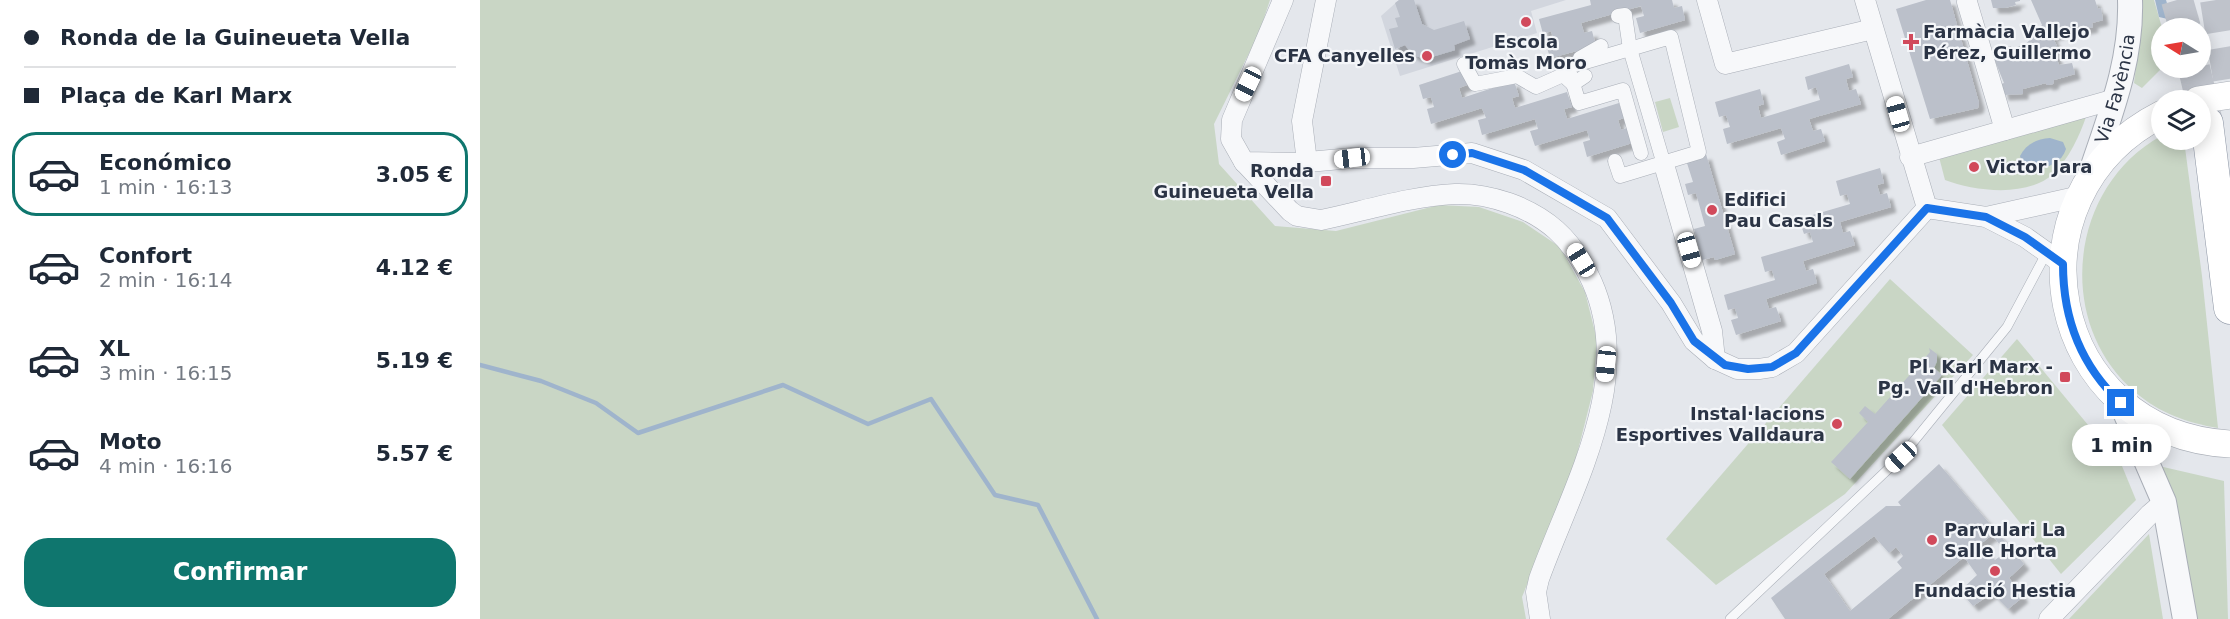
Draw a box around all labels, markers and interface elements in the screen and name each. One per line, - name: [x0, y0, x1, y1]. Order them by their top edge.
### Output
- marker: Escola Tomàs Moro: [1519, 15, 1533, 29]
- north arrow: [2151, 18, 2211, 78]
- map controls: [2151, 18, 2211, 150]
- place label: Farmàcia Vallejo Pérez, Guillermo: [1923, 21, 2091, 63]
- text: Ronda de la Guineueta Vella: [60, 25, 410, 50]
- place label: Escola Tomàs Moro: [1465, 31, 1587, 73]
- street label: Via Favència: [2091, 33, 2139, 146]
- marker: Farmàcia Vallejo Pérez, Guillermo: [1904, 35, 1918, 49]
- place label: CFA Canyelles: [1274, 45, 1415, 66]
- marker: CFA Canyelles: [1420, 49, 1434, 63]
- car: [1232, 64, 1264, 104]
- text: Plaça de Karl Marx: [60, 83, 292, 108]
- button: layers: [2151, 90, 2211, 150]
- car: [1884, 94, 1912, 134]
- route start: [1439, 141, 1466, 168]
- icon: car: [27, 147, 81, 201]
- car: [1333, 147, 1371, 169]
- text: Económico: [99, 150, 232, 175]
- place label: Victor Jara: [1986, 156, 2092, 177]
- place label: Ronda Guineueta Vella: [1154, 160, 1314, 202]
- marker: Victor Jara: [1967, 160, 1981, 174]
- text: 3.05 €: [376, 162, 453, 187]
- marker: Ronda Guineueta Vella: [1319, 174, 1333, 188]
- text: 1 min · 16:13: [99, 175, 233, 199]
- place label: Edifici Pau Casals: [1724, 189, 1833, 231]
- marker: Edifici Pau Casals: [1705, 203, 1719, 217]
- car: [1675, 230, 1703, 270]
- icon: car: [27, 240, 81, 294]
- car: [1564, 240, 1598, 280]
- text: Confort: [99, 243, 192, 268]
- text: 4.12 €: [376, 255, 453, 280]
- text: 2 min · 16:14: [99, 268, 233, 292]
- icon: car: [27, 333, 81, 387]
- text: XL: [99, 336, 130, 361]
- car: [1595, 345, 1617, 383]
- text: 5.19 €: [376, 348, 453, 373]
- place label: Pl. Karl Marx - Pg. Vall d'Hebron: [1878, 356, 2053, 398]
- text: 3 min · 16:15: [99, 361, 233, 385]
- marker: Pl. Karl Marx - Pg. Vall d'Hebron: [2058, 370, 2072, 384]
- route end: [2107, 389, 2134, 416]
- place label: Instal·lacions Esportives Valldaura: [1616, 403, 1825, 445]
- marker: Instal·lacions Esportives Valldaura: [1830, 417, 1844, 431]
- callout: 1 min: [2072, 424, 2170, 466]
- icon: car: [27, 426, 81, 480]
- text: Moto: [99, 429, 162, 454]
- text: 1 min: [2090, 433, 2153, 457]
- car: [1882, 438, 1920, 476]
- text: 5.57 €: [376, 441, 453, 466]
- text: 4 min · 16:16: [99, 454, 233, 478]
- place label: Parvulari La Salle Horta: [1944, 519, 2066, 561]
- marker: Parvulari La Salle Horta: [1925, 533, 1939, 547]
- button: Confirmar: [24, 538, 456, 607]
- marker: Fundació Hestia: [1988, 564, 2002, 578]
- place label: Fundació Hestia: [1914, 580, 2076, 601]

